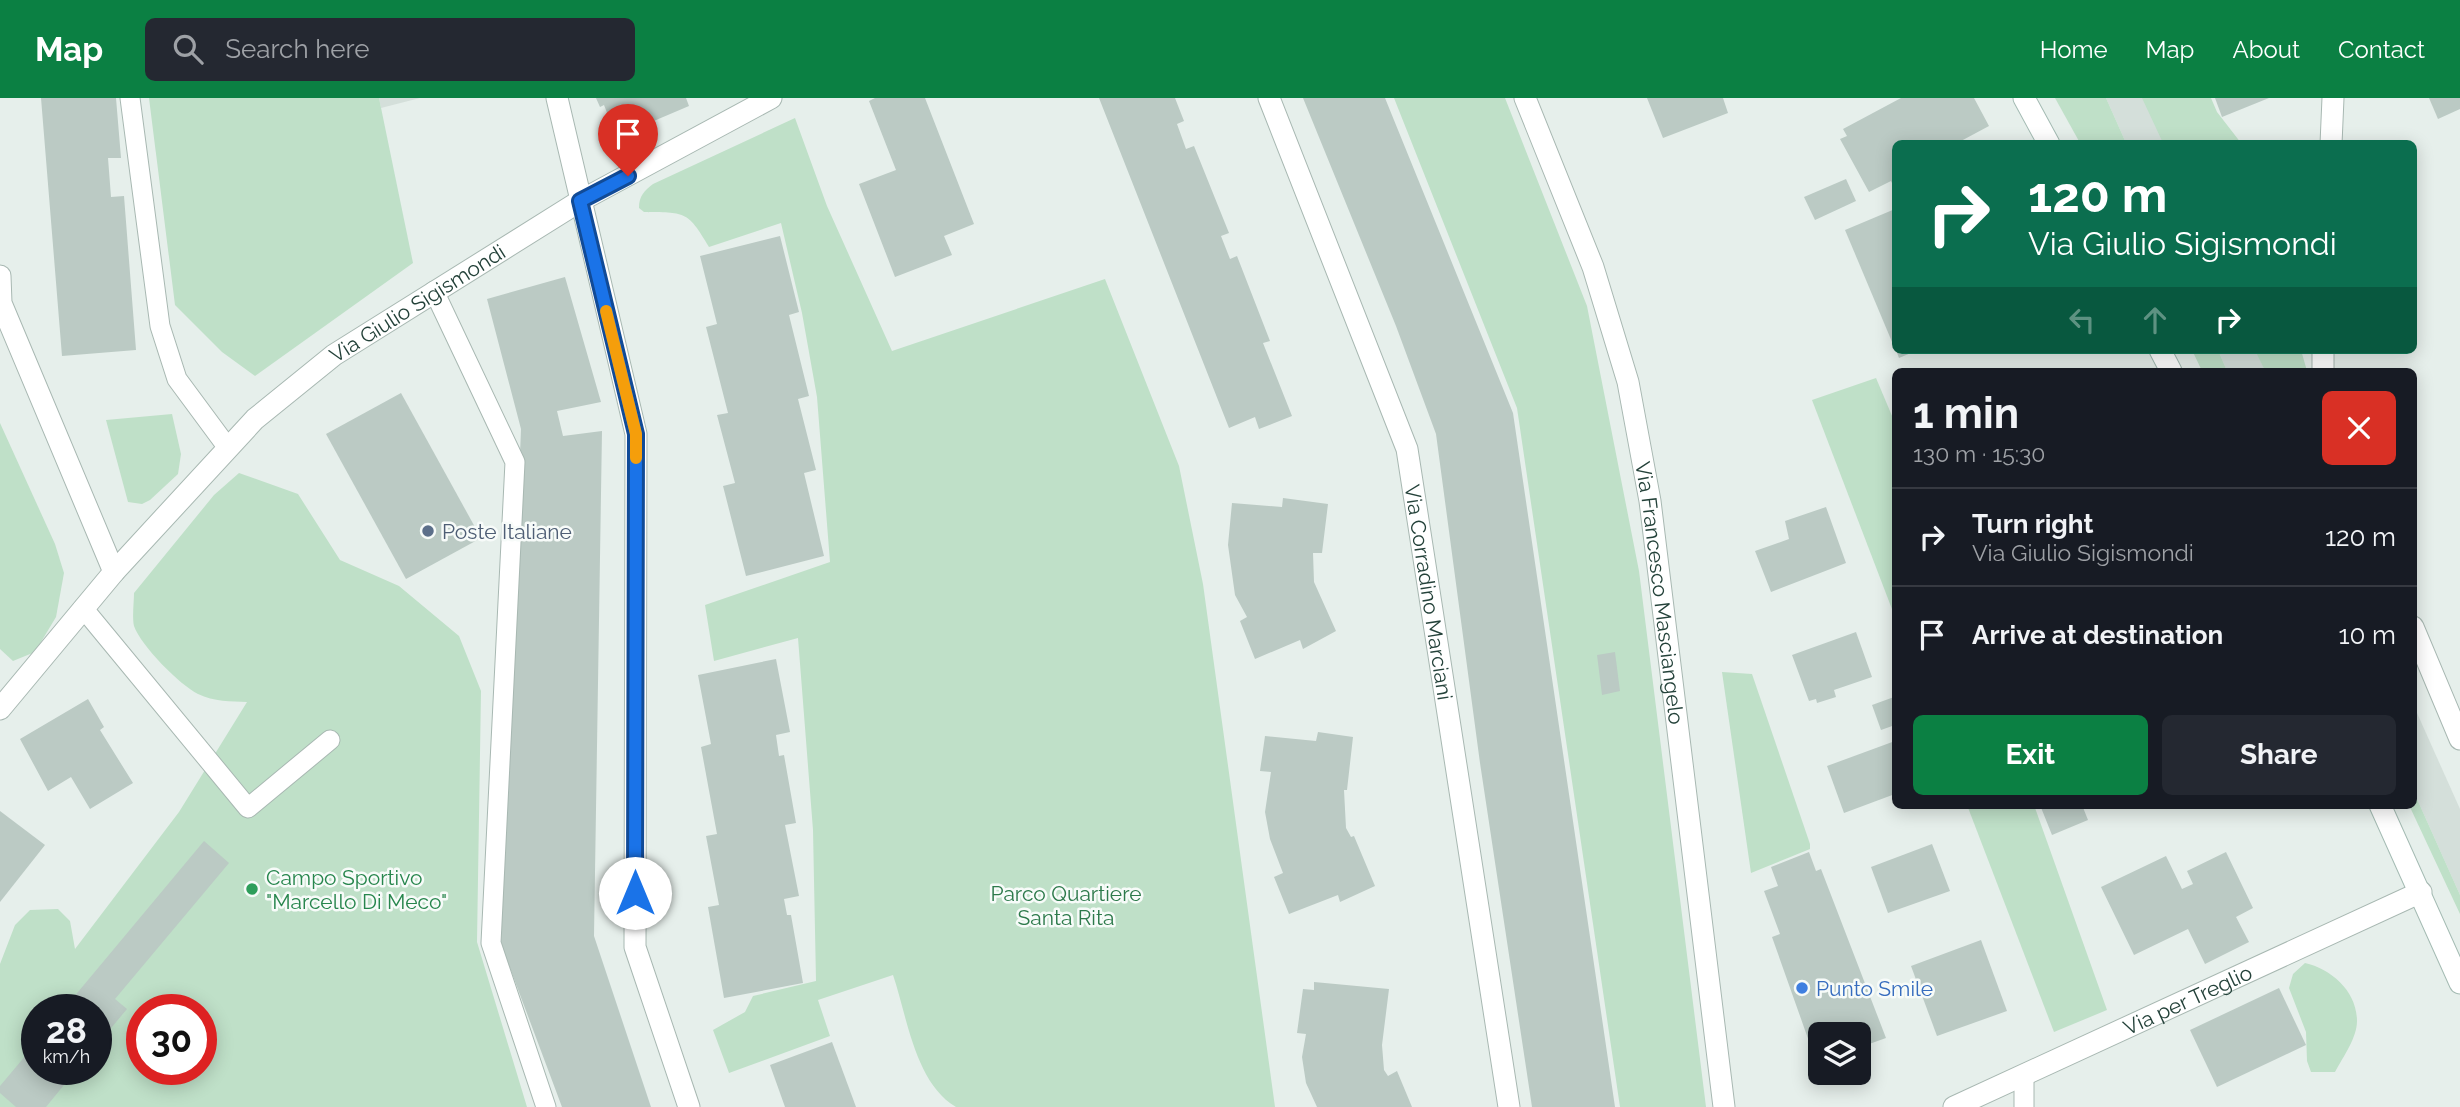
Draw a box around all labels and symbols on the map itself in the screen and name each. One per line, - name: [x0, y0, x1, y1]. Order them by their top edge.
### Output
- pin: [598, 104, 658, 176]
- street label: Via Giulio Sigismondi: [325, 239, 510, 367]
- street label: Via Francesco Masciangelo: [1630, 460, 1690, 726]
- street label: Via Corradino Marciani: [1400, 483, 1458, 702]
- place label: Poste Italiane: [442, 519, 572, 544]
- marker: Poste Italiane: [420, 523, 436, 539]
- position arrow: [598, 856, 672, 930]
- place label: Campo Sportivo "Marcello Di Meco": [266, 865, 447, 914]
- marker: Campo Sportivo "Marcello Di Meco": [244, 881, 260, 897]
- park label: Parco Quartiere Santa Rita: [990, 881, 1142, 930]
- street label: Via per Treglio: [2119, 959, 2256, 1040]
- place label: Punto Smile: [1816, 976, 1933, 1001]
- marker: Punto Smile: [1794, 980, 1810, 996]
- speed limit sign: 30: [126, 994, 217, 1085]

